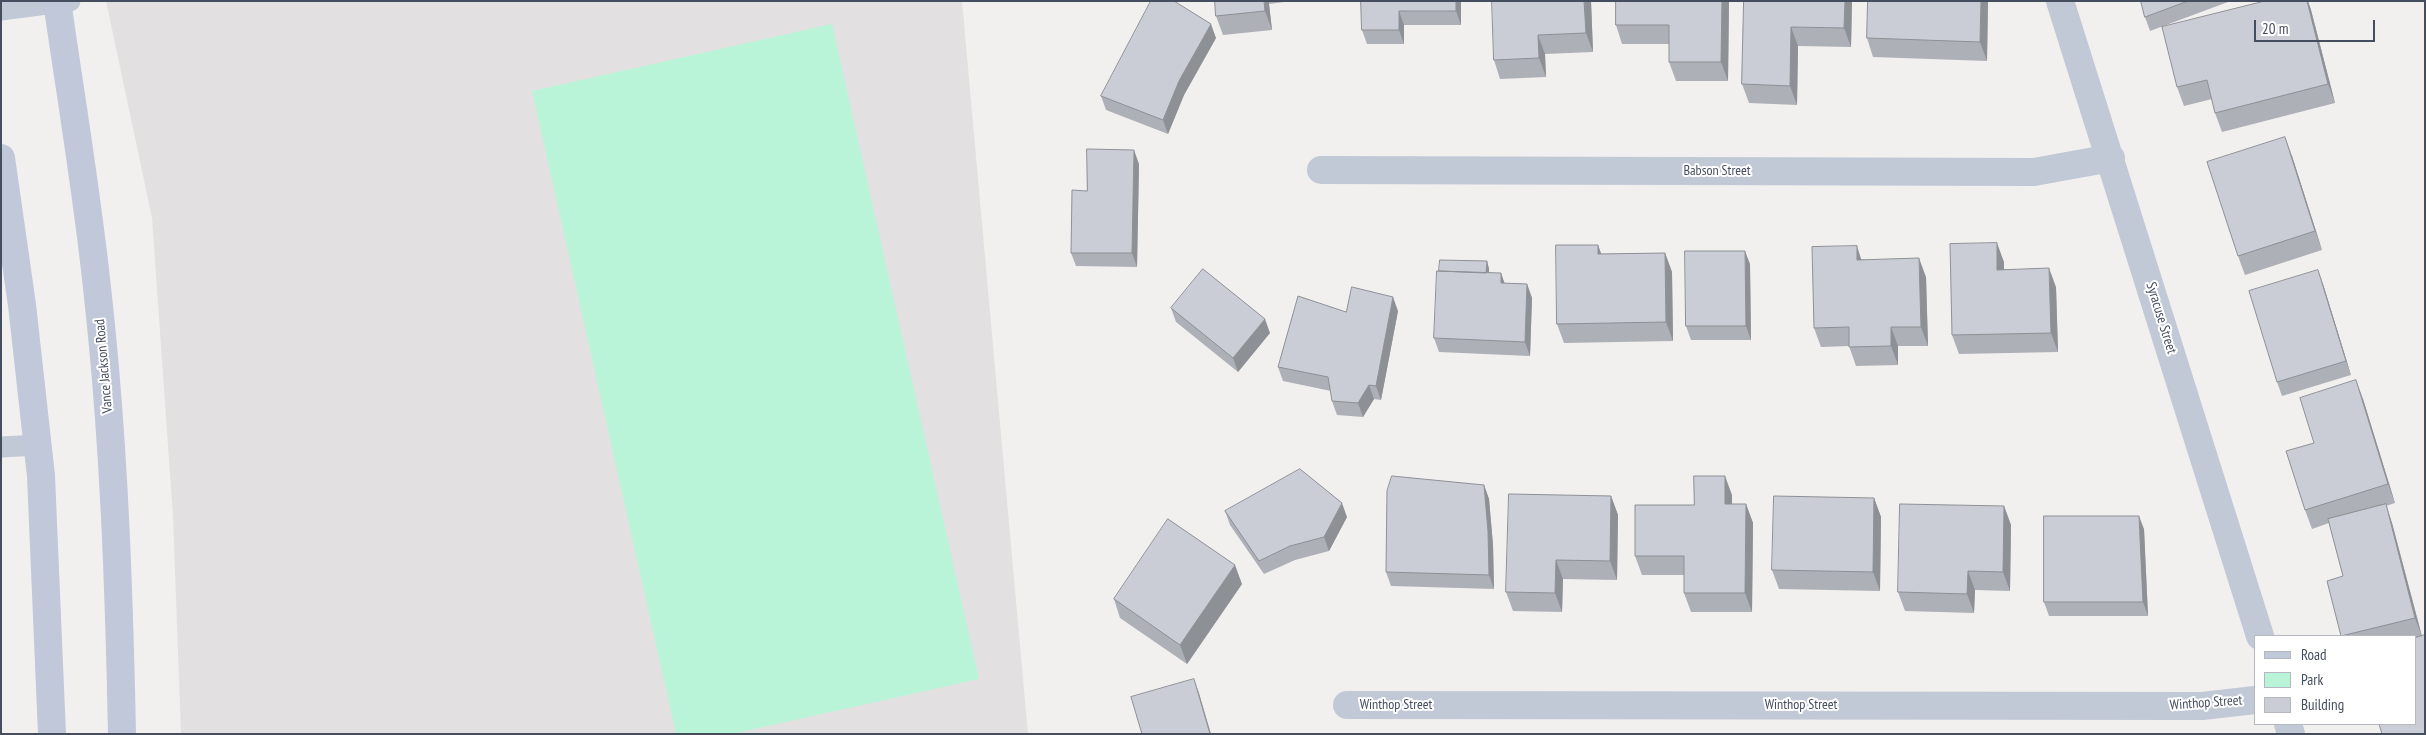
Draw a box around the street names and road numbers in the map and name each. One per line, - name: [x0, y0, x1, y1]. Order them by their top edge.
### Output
- street label: Babson Street: [1683, 163, 1751, 179]
- street label: Syracuse Street: [2142, 280, 2180, 356]
- street label: Vance Jackson Road: [92, 318, 116, 414]
- street label: Winthop Street: [2169, 692, 2243, 714]
- street label: Winthop Street: [1360, 697, 1432, 713]
- street label: Winthop Street: [1765, 697, 1837, 713]

